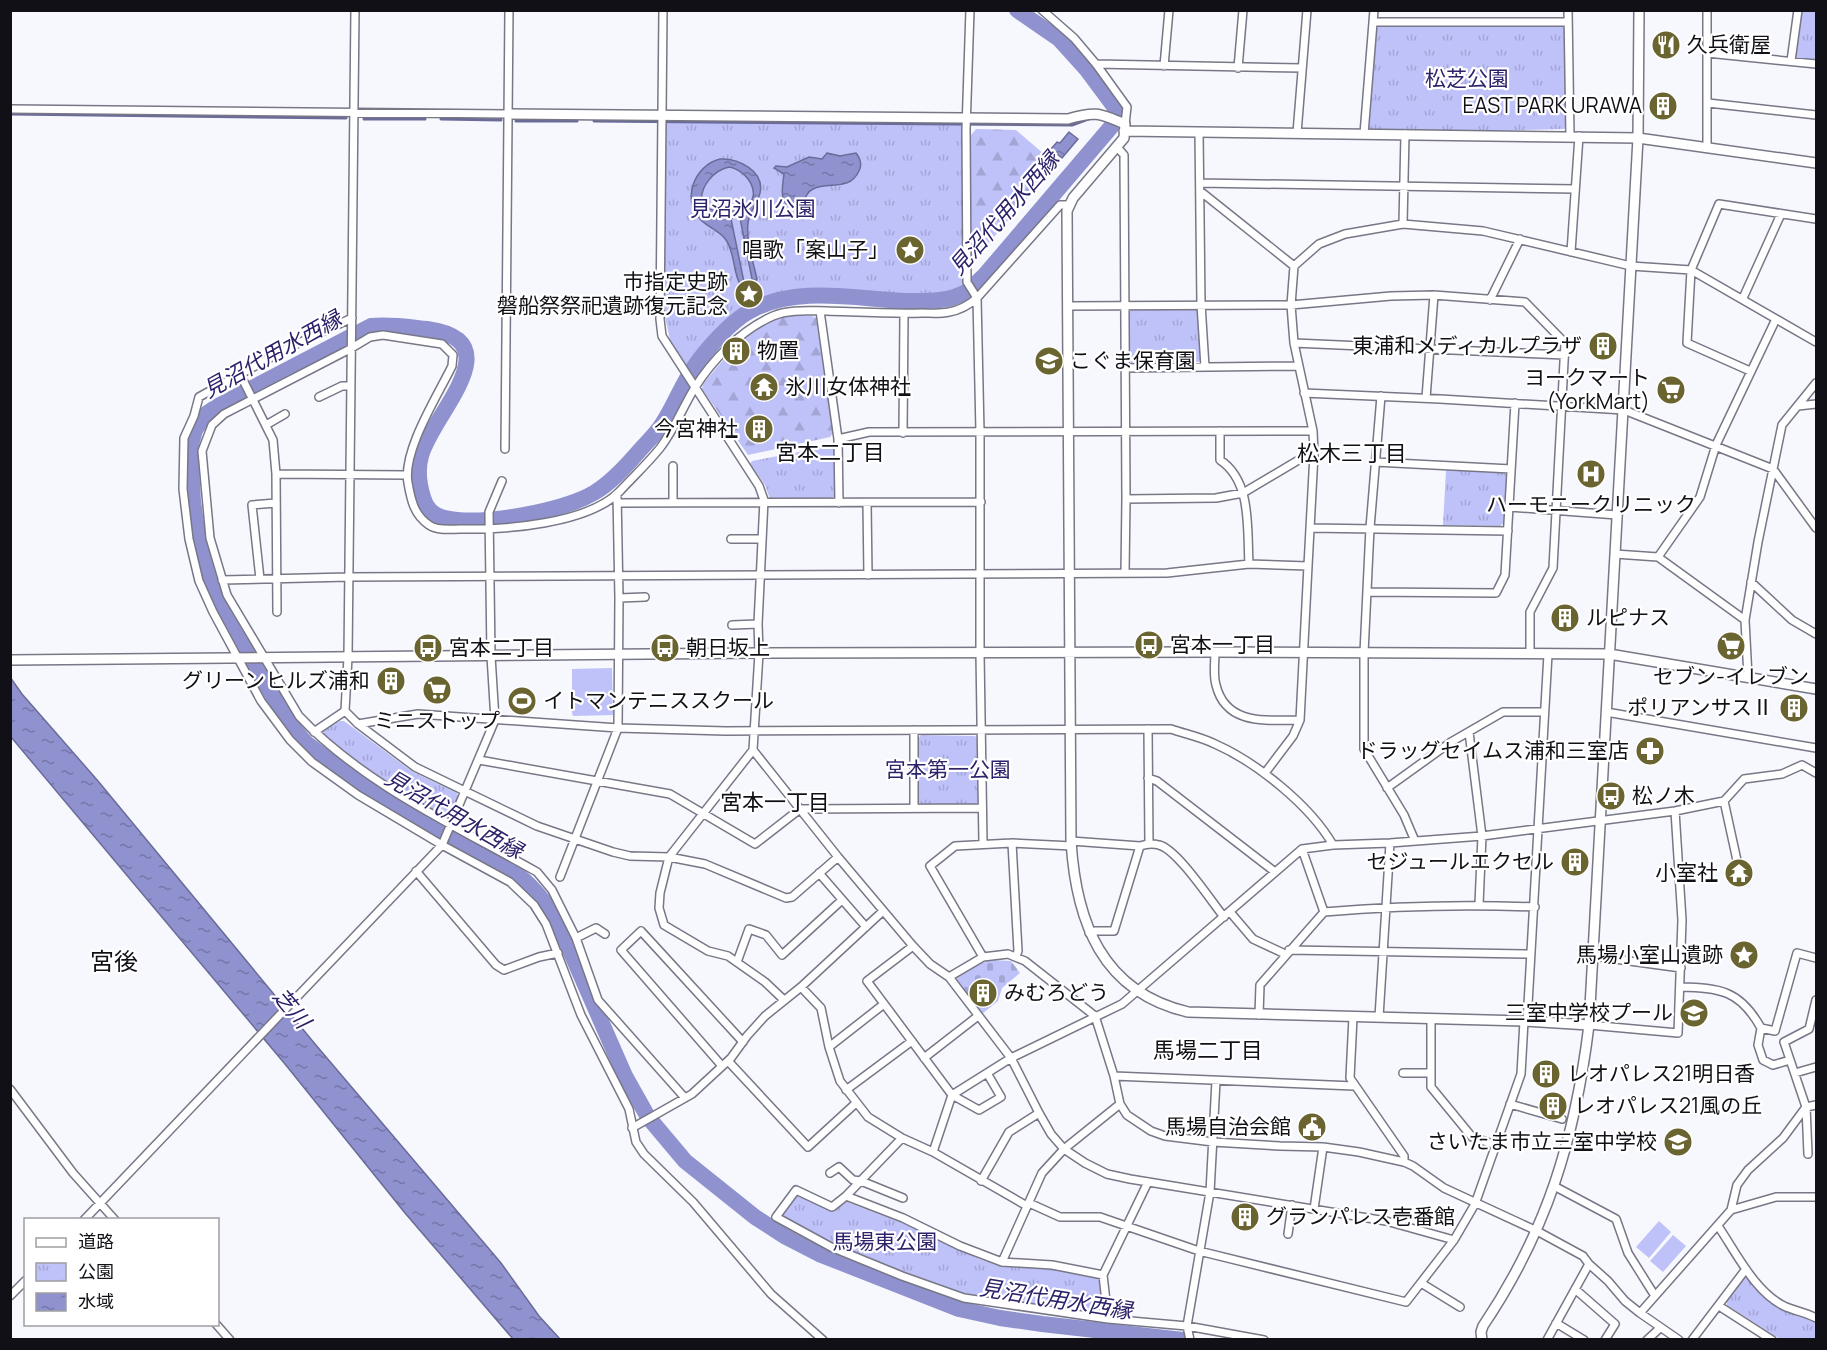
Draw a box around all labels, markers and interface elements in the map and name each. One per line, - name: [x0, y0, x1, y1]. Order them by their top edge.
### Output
- restaurant icon: 久兵衛屋: [1650, 29, 1682, 61]
- place label: 久兵衛屋: [1687, 30, 1771, 58]
- park label: 松芝公園: [1425, 64, 1509, 92]
- building icon: EAST PARK URAWA: [1647, 90, 1679, 122]
- place label: EAST PARK URAWA: [1462, 91, 1642, 119]
- water label: 見沼代用水西縁: [942, 143, 1068, 281]
- park label: 見沼氷川公園: [690, 194, 816, 222]
- place icon: 唱歌「案山子」: [894, 234, 926, 266]
- place label: 唱歌「案山子」: [742, 235, 889, 263]
- place label: 市指定史跡 磐船祭祭祀遺跡復元記念: [497, 267, 728, 319]
- place icon: 市指定史跡 磐船祭祭祀遺跡復元記念: [733, 278, 765, 310]
- water label: 見沼代用水西縁: [197, 302, 349, 404]
- building icon: 東浦和メディカルプラザ: [1587, 330, 1619, 362]
- place label: 東浦和メディカルプラザ: [1352, 331, 1582, 359]
- building icon: 物置: [720, 335, 752, 367]
- place label: 物置: [757, 336, 799, 364]
- school or university icon: こぐま保育園: [1033, 345, 1065, 377]
- place label: こぐま保育園: [1070, 346, 1196, 374]
- place label: ヨークマート (YorkMart): [1524, 363, 1650, 415]
- temple icon: 氷川女体神社: [748, 371, 780, 403]
- place label: 氷川女体神社: [785, 372, 911, 400]
- supermarket icon: ヨークマート (YorkMart): [1655, 374, 1687, 406]
- building icon: 今宮神社: [743, 413, 775, 445]
- place label: 今宮神社: [654, 414, 738, 442]
- district label: 宮本二丁目: [775, 437, 885, 467]
- district label: 松木三丁目: [1297, 438, 1407, 468]
- hospital icon: ハーモニークリニック: [1575, 458, 1607, 490]
- place label: ハーモニークリニック: [1486, 490, 1696, 518]
- building icon: ルピナス: [1549, 602, 1581, 634]
- place label: ルピナス: [1586, 603, 1670, 631]
- bus stop icon: 宮本一丁目: [1133, 629, 1165, 661]
- place label: 宮本一丁目: [1170, 630, 1275, 658]
- supermarket icon: セブン-イレブン: [1715, 630, 1747, 662]
- bus stop icon: 宮本二丁目: [412, 632, 444, 664]
- bus stop icon: 朝日坂上: [649, 632, 681, 664]
- place label: 宮本二丁目: [449, 633, 554, 661]
- place label: 朝日坂上: [686, 633, 770, 661]
- place label: セブン-イレブン: [1653, 662, 1809, 690]
- building icon: グリーンヒルズ浦和: [375, 665, 407, 697]
- place label: グリーンヒルズ浦和: [182, 666, 370, 694]
- supermarket icon: ミニストップ: [421, 674, 453, 706]
- sports icon: イトマンテニススクール: [506, 685, 538, 717]
- place label: イトマンテニススクール: [543, 686, 774, 714]
- building icon: ポリアンサスⅡ: [1778, 692, 1810, 724]
- place label: ポリアンサスⅡ: [1627, 693, 1773, 721]
- place label: ミニストップ: [374, 706, 500, 734]
- pharmacy icon: ドラッグセイムス浦和三室店: [1634, 735, 1666, 767]
- place label: ドラッグセイムス浦和三室店: [1356, 736, 1629, 764]
- park label: 宮本第一公園: [885, 755, 1011, 783]
- water label: 見沼代用水西縁: [380, 763, 531, 867]
- bus stop icon: 松ノ木: [1595, 780, 1627, 812]
- place label: 松ノ木: [1632, 781, 1695, 809]
- district label: 宮本一丁目: [720, 787, 830, 817]
- building icon: セジュールエクセル: [1559, 846, 1591, 878]
- place label: セジュールエクセル: [1366, 847, 1554, 875]
- temple icon: 小室社: [1723, 857, 1755, 889]
- place label: 小室社: [1655, 858, 1718, 886]
- place icon: 馬場小室山遺跡: [1728, 939, 1760, 971]
- place label: 馬場小室山遺跡: [1576, 940, 1723, 968]
- district label: 宮後: [90, 944, 138, 977]
- building icon: みむろどう: [967, 977, 999, 1009]
- place label: みむろどう: [1004, 978, 1109, 1006]
- water label: 芝川: [266, 981, 319, 1036]
- school or university icon: 三室中学校プール: [1678, 997, 1710, 1029]
- place label: 三室中学校プール: [1505, 998, 1673, 1026]
- district label: 馬場二丁目: [1153, 1035, 1263, 1065]
- building icon: レオパレス21明日香: [1530, 1058, 1562, 1090]
- place label: レオパレス21明日香: [1567, 1059, 1755, 1087]
- building icon: レオパレス21風の丘: [1537, 1090, 1569, 1122]
- place label: レオパレス21風の丘: [1574, 1091, 1762, 1119]
- public building icon: 馬場自治会館: [1296, 1111, 1328, 1143]
- place label: 馬場自治会館: [1165, 1112, 1291, 1140]
- school or university icon: さいたま市立三室中学校: [1662, 1126, 1694, 1158]
- place label: さいたま市立三室中学校: [1427, 1127, 1657, 1155]
- building icon: グランパレス壱番館: [1229, 1201, 1261, 1233]
- place label: グランパレス壱番館: [1266, 1202, 1455, 1230]
- legend: [24, 1218, 219, 1326]
- park label: 馬場東公園: [833, 1227, 938, 1255]
- text: 道路: [78, 1229, 114, 1253]
- text: 公園: [78, 1259, 114, 1283]
- water label: 見沼代用水西縁: [978, 1272, 1137, 1326]
- text: 水域: [78, 1289, 114, 1313]

